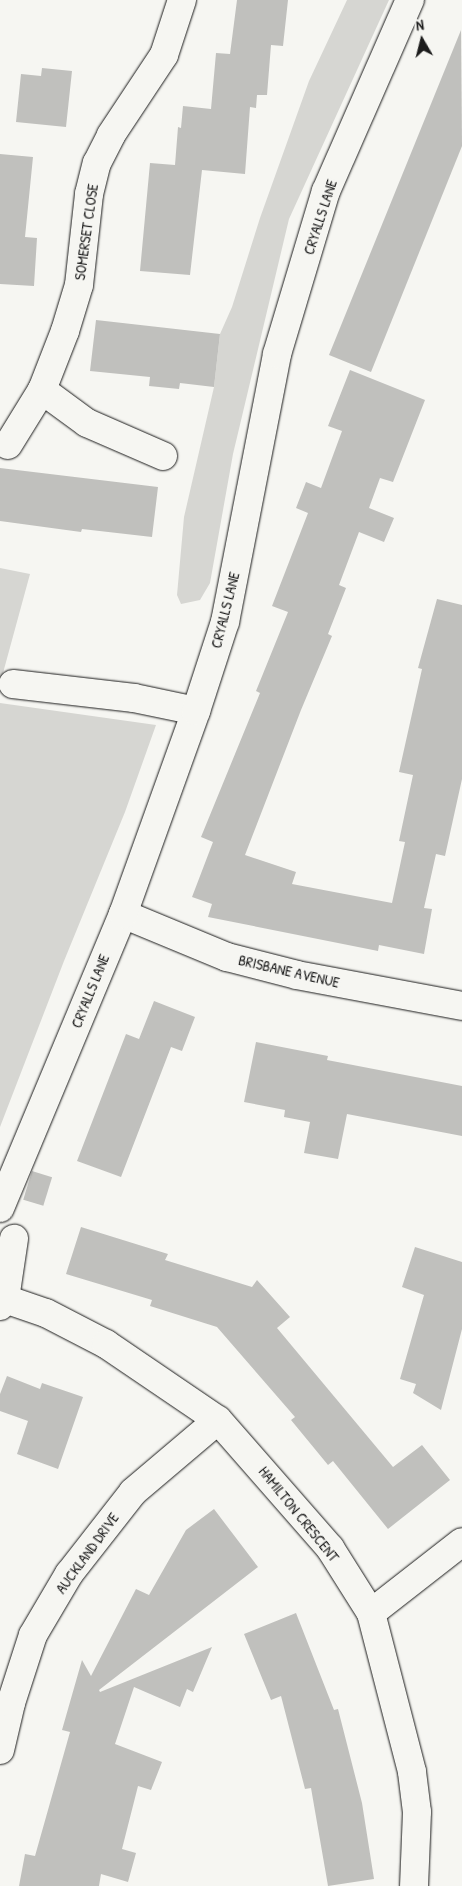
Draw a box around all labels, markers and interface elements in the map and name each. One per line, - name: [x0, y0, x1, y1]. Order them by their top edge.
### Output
- north arrow: [397, 15, 447, 65]
- text: N: [415, 15, 425, 35]
- street label: CRYALLS LANE: [299, 177, 341, 257]
- street label: SOMERSET CLOSE: [70, 183, 102, 281]
- street label: CRYALLS LANE: [207, 570, 243, 650]
- street label: CRYALLS LANE: [67, 951, 113, 1031]
- street label: BRISBANE AVENUE: [237, 951, 341, 991]
- street label: HAMILTON CRESCENT: [255, 1463, 343, 1565]
- street label: AUCKLAND DRIVE: [52, 1509, 122, 1597]

